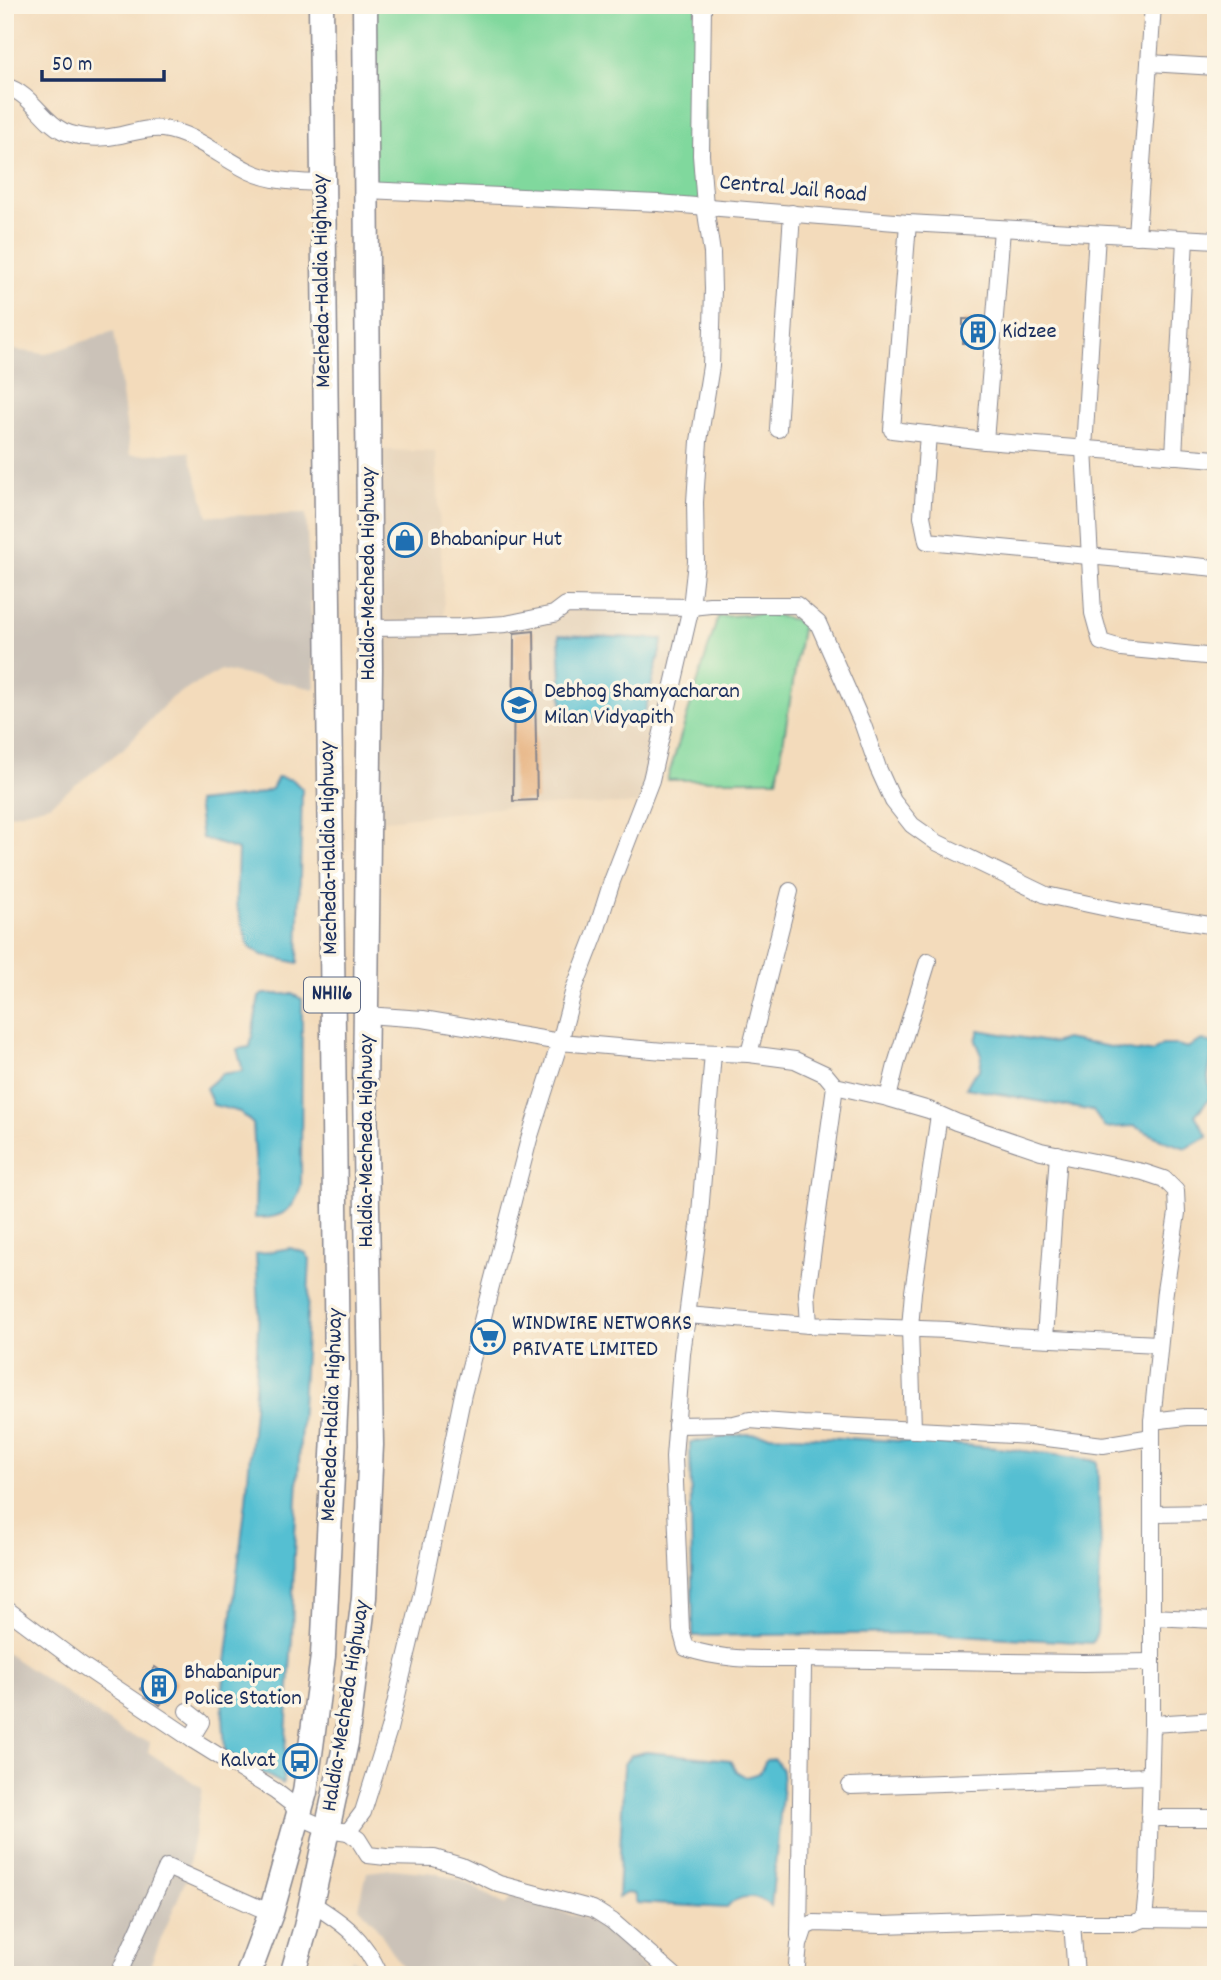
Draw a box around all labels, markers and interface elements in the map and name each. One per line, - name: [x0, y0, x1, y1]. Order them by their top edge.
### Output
- scale bar: [42, 38, 164, 82]
- text: 50 m: [52, 51, 92, 81]
- street label: Central Jail Road: [718, 167, 868, 213]
- street label: Mecheda-Haldia Highway: [305, 173, 341, 388]
- building icon: Kidzee: [959, 313, 997, 351]
- place label: Kidzee: [1002, 316, 1057, 349]
- street label: Haldia-Mecheda Highway: [353, 467, 386, 681]
- shop icon: Bhabanipur Hut: [386, 521, 424, 559]
- place label: Bhabanipur Hut: [430, 524, 562, 557]
- place label: Debhog Shamyacharan Milan Vidyapith: [544, 676, 740, 735]
- school or university icon: Debhog Shamyacharan Milan Vidyapith: [500, 686, 538, 724]
- street label: Mecheda-Haldia Highway: [312, 740, 348, 955]
- road number: NH116: [304, 978, 360, 1012]
- street label: Haldia-Mecheda Highway: [351, 1034, 384, 1248]
- street label: Mecheda-Haldia Highway: [313, 1307, 353, 1522]
- place label: WINDWIRE NETWORKS PRIVATE LIMITED: [512, 1308, 692, 1367]
- supermarket icon: WINDWIRE NETWORKS PRIVATE LIMITED: [469, 1318, 507, 1356]
- street label: Haldia-Mecheda Highway: [314, 1597, 380, 1814]
- place label: Bhabanipur Police Station: [184, 1657, 302, 1716]
- building icon: Bhabanipur Police Station: [140, 1667, 178, 1705]
- bus stop icon: Kalvat: [281, 1742, 319, 1780]
- place label: Kalvat: [220, 1745, 276, 1778]

